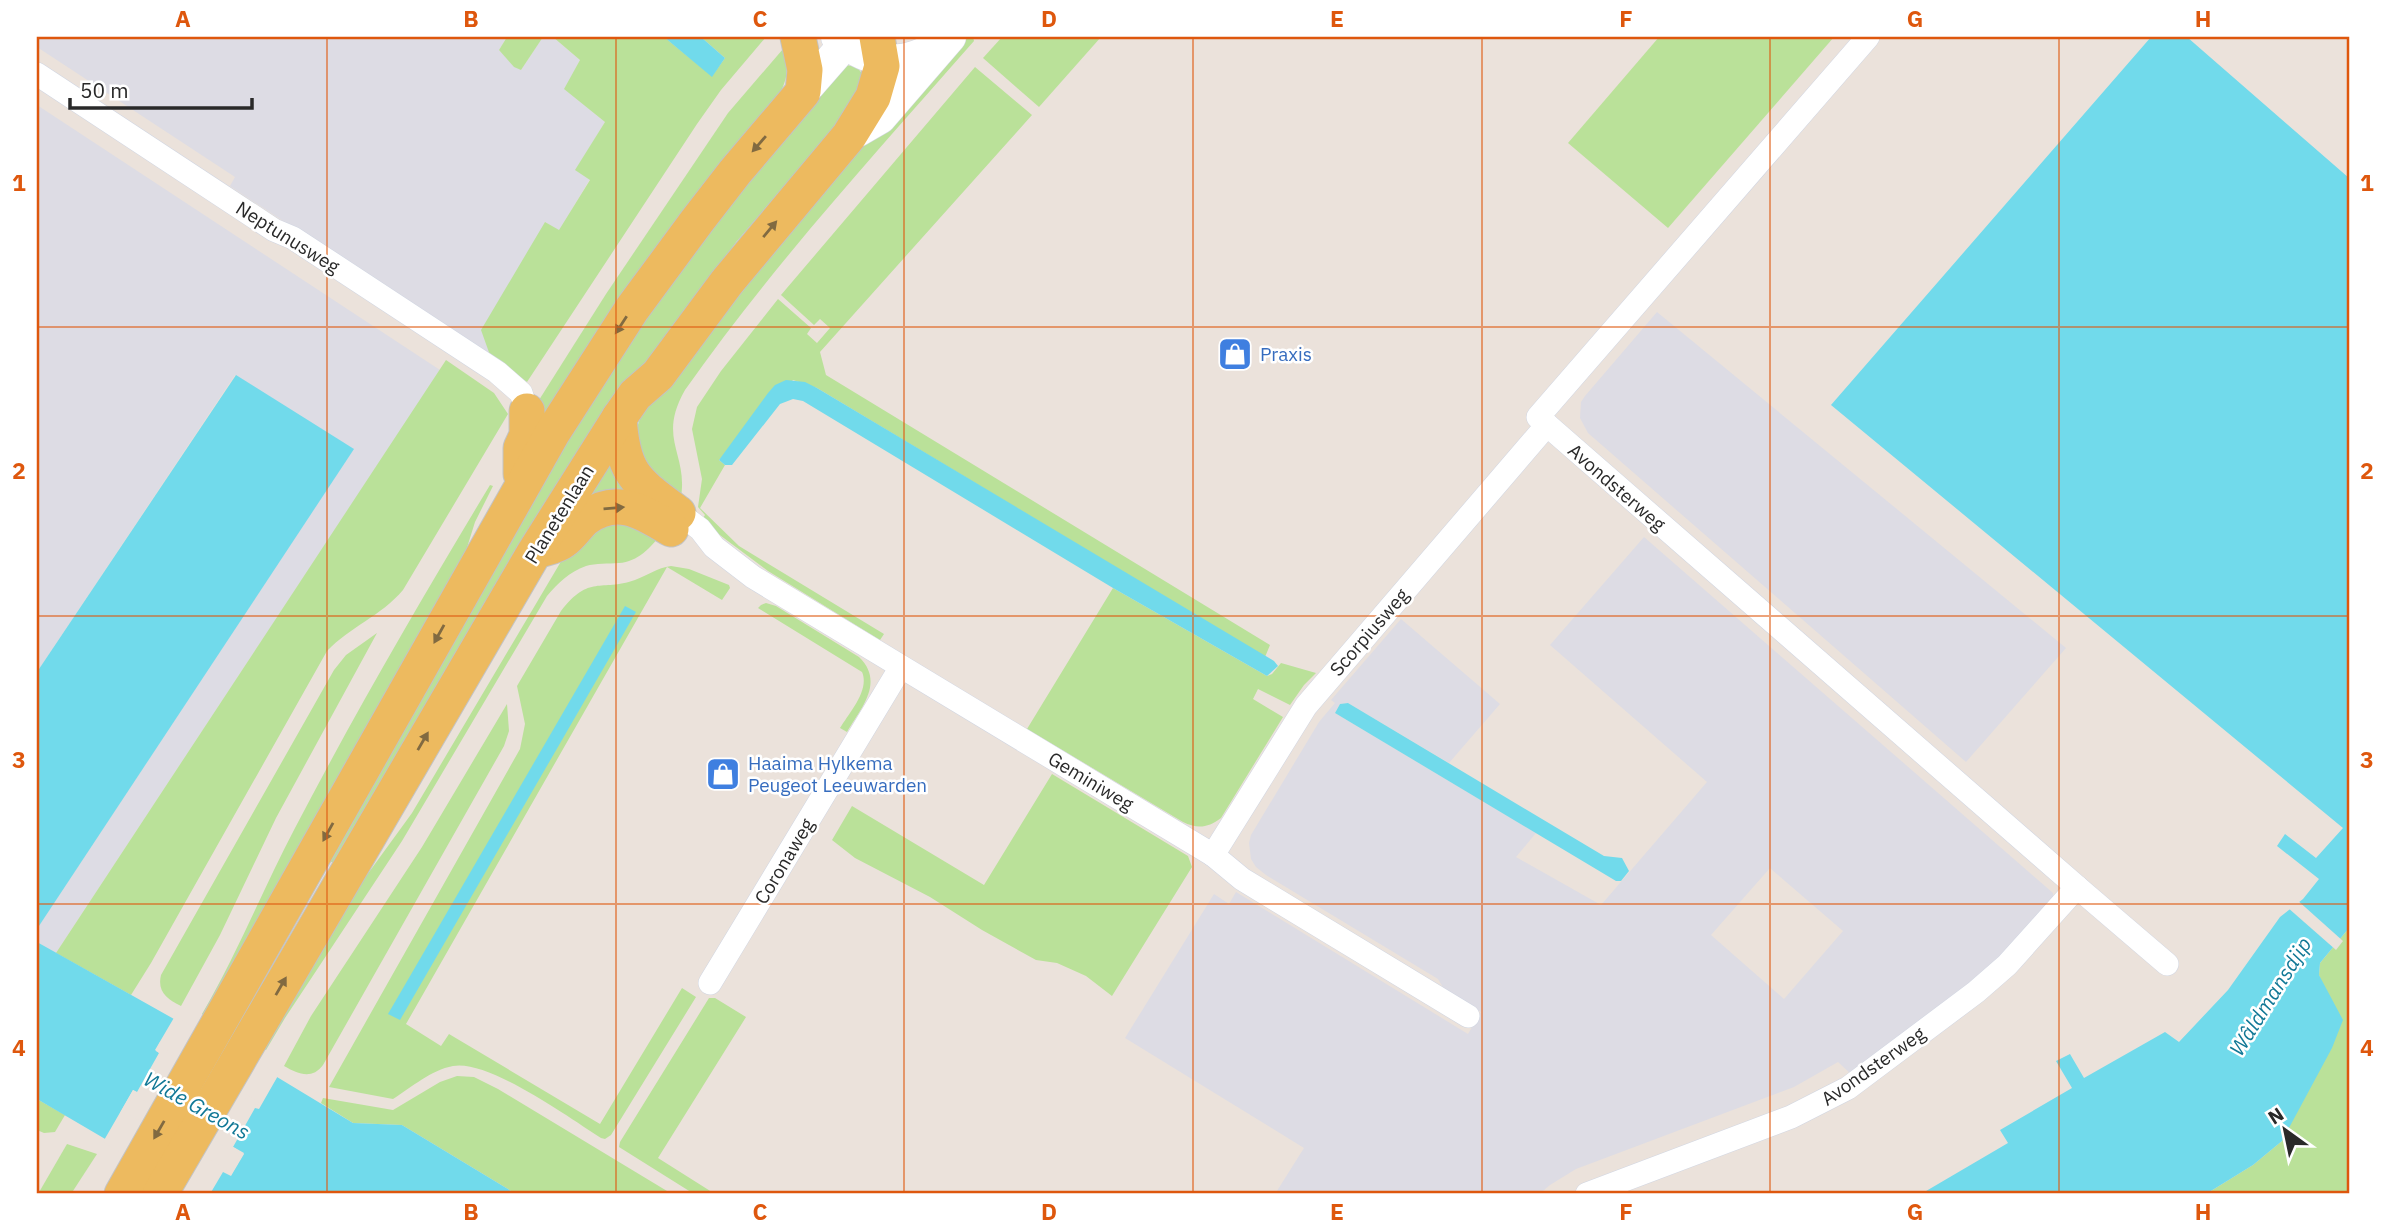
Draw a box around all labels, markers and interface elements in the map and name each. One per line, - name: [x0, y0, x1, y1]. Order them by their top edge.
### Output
- text: A: [175, 3, 191, 33]
- text: B: [463, 3, 479, 33]
- text: C: [753, 3, 768, 33]
- text: D: [1041, 3, 1057, 33]
- text: E: [1330, 3, 1344, 33]
- text: F: [1619, 3, 1633, 33]
- text: G: [1907, 3, 1923, 33]
- text: H: [2195, 3, 2211, 33]
- scale bar: [70, 66, 252, 110]
- text: 50 m: [80, 76, 129, 104]
- one-way arrow: [752, 135, 767, 152]
- text: 1: [12, 167, 26, 197]
- text: 1: [2360, 167, 2374, 197]
- street label: Neptunusweg: [232, 196, 344, 278]
- one-way arrow: [762, 220, 778, 238]
- one-way arrow: [615, 315, 628, 334]
- shop icon: Praxis: [1216, 335, 1254, 373]
- place label: Praxis: [1260, 342, 1312, 366]
- street label: Avondsterweg: [1563, 438, 1671, 536]
- text: 2: [12, 455, 26, 485]
- text: 2: [2360, 455, 2374, 485]
- street label: Planetenlaan: [519, 460, 599, 568]
- one-way arrow: [604, 502, 626, 513]
- street label: Scorpiusweg: [1324, 583, 1414, 681]
- one-way arrow: [433, 624, 445, 643]
- one-way arrow: [417, 732, 430, 751]
- text: 3: [12, 744, 26, 774]
- text: 3: [2360, 744, 2374, 774]
- street label: Geminiweg: [1044, 746, 1138, 816]
- place label: Haaima Hylkema Peugeot Leeuwarden: [748, 751, 927, 797]
- shop icon: Haaima Hylkema Peugeot Leeuwarden: [704, 755, 742, 793]
- street label: Coronaweg: [749, 814, 819, 908]
- one-way arrow: [322, 823, 334, 842]
- water label: Wâldmansdjip: [2222, 931, 2318, 1061]
- one-way arrow: [275, 976, 287, 995]
- street label: Avondsterweg: [1816, 1021, 1930, 1111]
- text: 4: [12, 1032, 26, 1062]
- text: 4: [2360, 1032, 2374, 1062]
- water label: Wide Greons: [139, 1064, 255, 1146]
- north arrow: [2250, 1094, 2320, 1164]
- text: N: [2263, 1102, 2288, 1130]
- one-way arrow: [153, 1120, 165, 1139]
- text: A: [175, 1196, 191, 1226]
- text: B: [463, 1196, 479, 1226]
- text: C: [753, 1196, 768, 1226]
- text: D: [1041, 1196, 1057, 1226]
- text: E: [1330, 1196, 1344, 1226]
- text: F: [1619, 1196, 1633, 1226]
- text: G: [1907, 1196, 1923, 1226]
- text: H: [2195, 1196, 2211, 1226]

